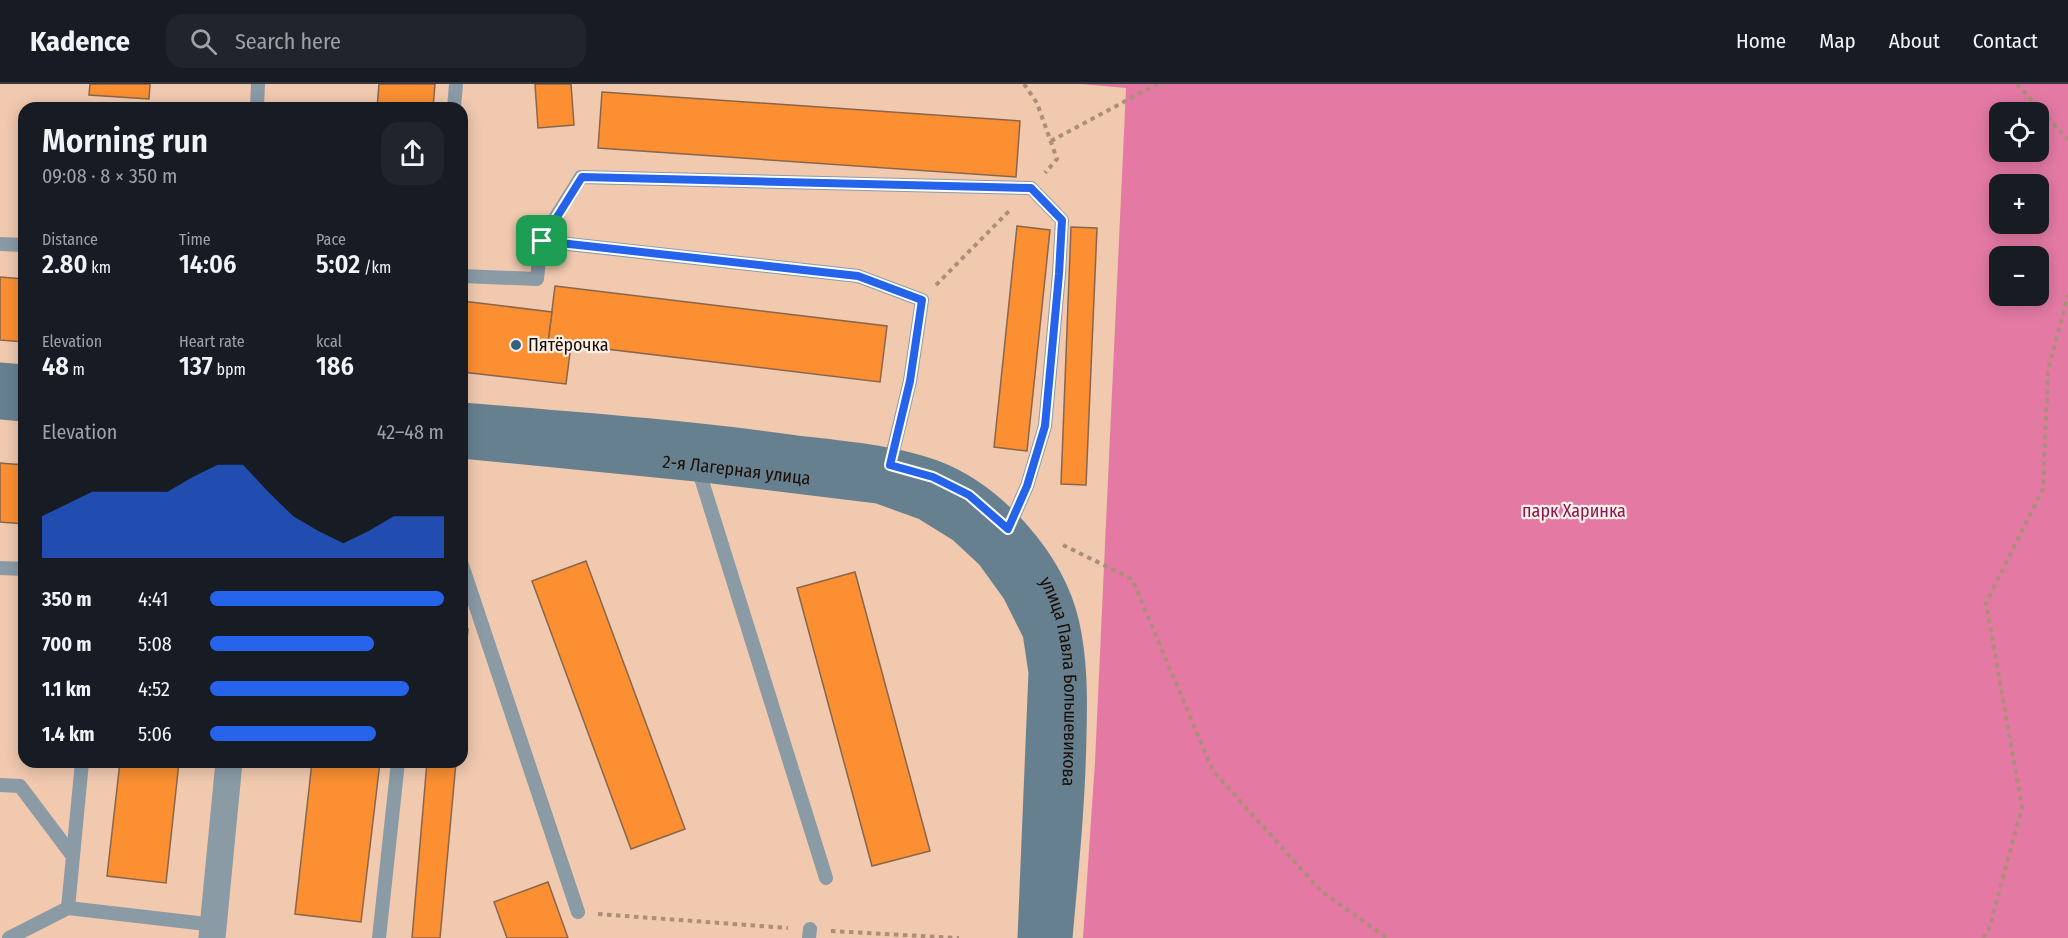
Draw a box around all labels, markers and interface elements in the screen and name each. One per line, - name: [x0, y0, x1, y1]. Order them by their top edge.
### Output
- search box: [166, 14, 586, 68]
- text: Kadence: [30, 25, 130, 58]
- icon: search: [187, 25, 220, 58]
- text: Search here: [235, 28, 341, 55]
- text: Home: [1736, 28, 1786, 54]
- text: Map: [1819, 28, 1856, 54]
- text: About: [1889, 28, 1940, 54]
- text: Contact: [1973, 28, 2038, 54]
- map controls: [1989, 102, 2049, 306]
- button: locate: [1989, 102, 2049, 162]
- text: Morning run: [42, 121, 208, 161]
- button: share: [381, 122, 444, 185]
- text: 09:08 · 8 × 350 m: [42, 164, 177, 188]
- button: +: [1989, 174, 2049, 234]
- pin: [516, 215, 567, 266]
- icon: arrive: [525, 224, 558, 257]
- text: Distance: [42, 230, 98, 249]
- text: Time: [179, 230, 211, 249]
- text: Pace: [316, 230, 346, 249]
- button: −: [1989, 246, 2049, 306]
- text: 2.80: [42, 249, 87, 280]
- text: 14:06: [179, 249, 236, 280]
- text: 5:02: [316, 249, 360, 280]
- text: km: [87, 258, 111, 277]
- text: /km: [360, 258, 391, 277]
- text: Elevation: [42, 332, 102, 351]
- text: Heart rate: [179, 332, 245, 351]
- text: kcal: [316, 332, 342, 351]
- place label: Пятёрочка: [528, 334, 609, 356]
- marker: Пятёрочка: [509, 338, 523, 352]
- text: 48: [42, 351, 69, 382]
- text: 137: [179, 351, 213, 382]
- text: 186: [316, 351, 354, 382]
- text: m: [69, 360, 85, 379]
- text: bpm: [213, 360, 246, 379]
- text: Elevation: [42, 420, 117, 444]
- text: 42–48 m: [377, 420, 444, 444]
- street label: 2-я Лагерная улица: [662, 451, 812, 490]
- park label: парк Харинка: [1522, 500, 1626, 522]
- street label: улица Павла Большевикова: [1035, 573, 1081, 787]
- text: 350 m: [42, 587, 92, 611]
- text: 4:41: [138, 587, 168, 611]
- text: 700 m: [42, 632, 92, 656]
- text: 5:08: [138, 632, 172, 656]
- text: 1.1 km: [42, 677, 91, 701]
- text: 4:52: [138, 677, 170, 701]
- text: 1.4 km: [42, 722, 94, 746]
- text: 5:06: [138, 722, 172, 746]

